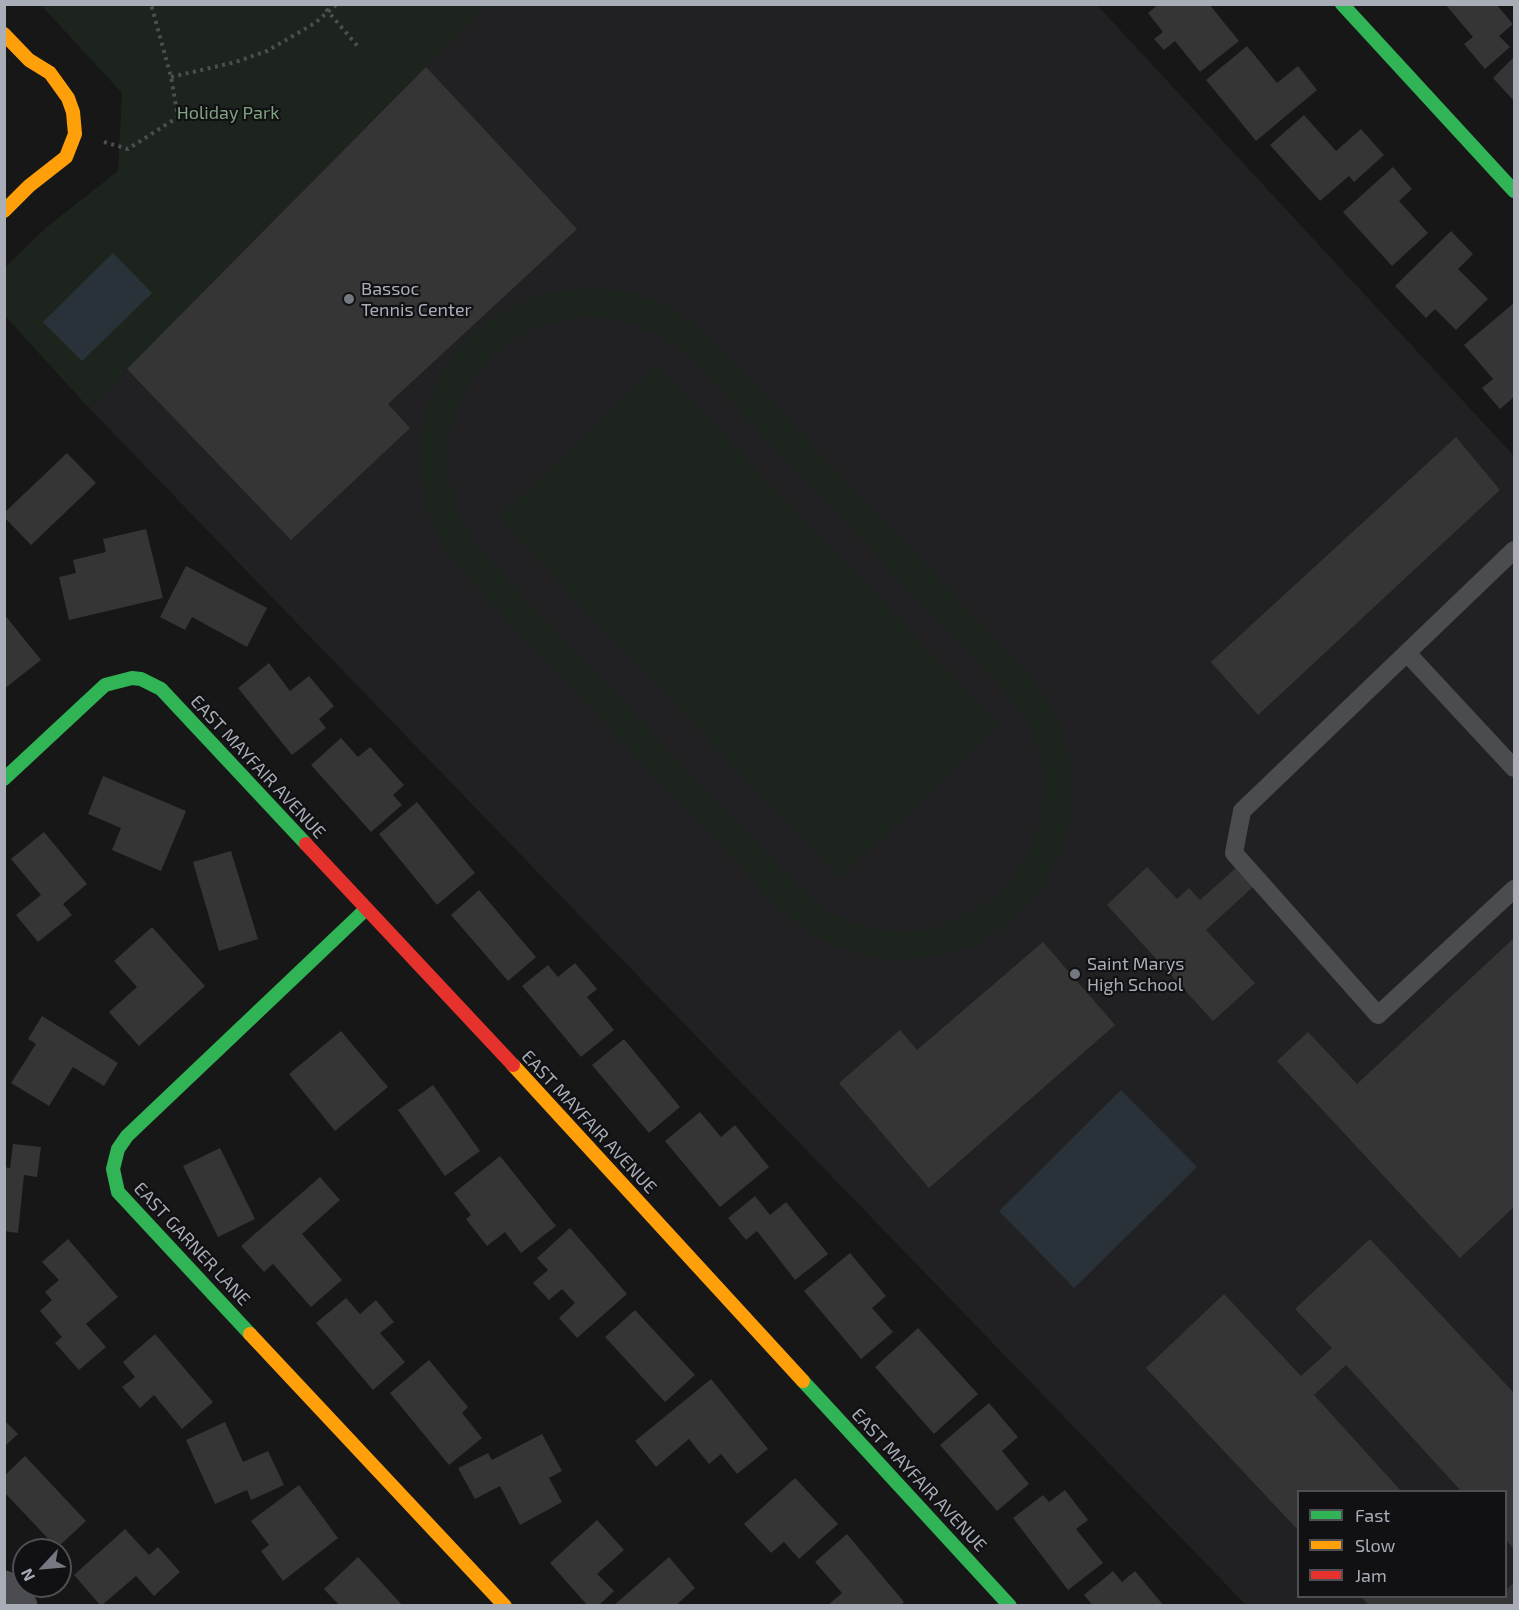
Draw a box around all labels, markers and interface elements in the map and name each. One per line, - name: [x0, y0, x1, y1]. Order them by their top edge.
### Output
- park label: Holiday Park: [177, 102, 279, 124]
- place label: Bassoc Tennis Center: [361, 278, 472, 320]
- marker: Bassoc Tennis Center: [342, 292, 356, 306]
- street label: EAST MAYFAIR AVENUE: [186, 691, 330, 843]
- place label: Saint Marys High School: [1087, 953, 1184, 996]
- marker: Saint Marys High School: [1068, 967, 1082, 981]
- street label: EAST MAYFAIR AVENUE: [517, 1046, 661, 1198]
- street label: EAST GARNER LANE: [129, 1178, 255, 1310]
- street label: EAST MAYFAIR AVENUE: [847, 1404, 991, 1556]
- legend: [1297, 1490, 1507, 1598]
- text: Fast: [1355, 1504, 1390, 1526]
- text: Slow: [1355, 1534, 1395, 1556]
- north arrow: [12, 1538, 72, 1598]
- text: Jam: [1355, 1564, 1387, 1586]
- text: N: [16, 1566, 38, 1585]

